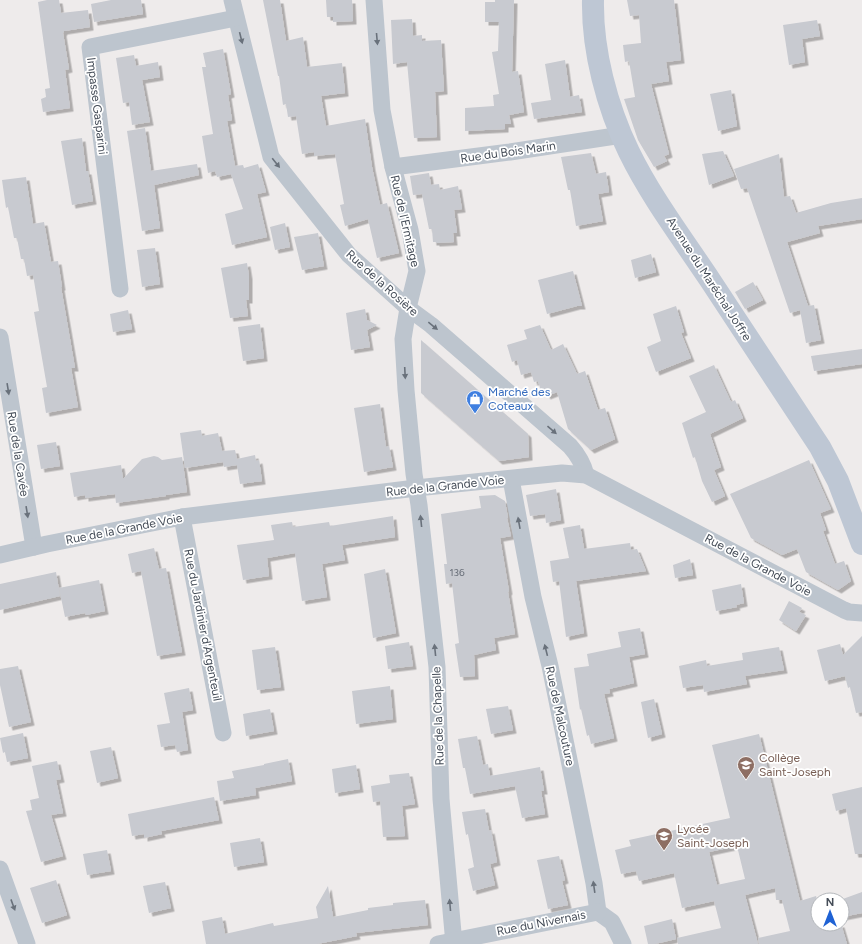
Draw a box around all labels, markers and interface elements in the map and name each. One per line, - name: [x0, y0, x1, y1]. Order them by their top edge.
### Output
- one-way arrow: [239, 32, 245, 44]
- one-way arrow: [373, 33, 380, 45]
- street label: Impasse Gasparini: [84, 57, 110, 155]
- street label: Rue du Bois Marin: [460, 138, 557, 166]
- one-way arrow: [271, 157, 280, 168]
- street label: Rue de l'Ermitage: [388, 174, 422, 269]
- street label: Avenue du Maréchal Joffre: [664, 215, 755, 344]
- street label: Rue de la Rosière: [343, 247, 421, 319]
- one-way arrow: [427, 322, 438, 330]
- one-way arrow: [401, 367, 408, 379]
- one-way arrow: [5, 383, 11, 395]
- place label: Marché des Coteaux: [488, 385, 551, 413]
- shop icon: Marché des Coteaux: [465, 389, 485, 414]
- street label: Rue de la Cavée: [4, 410, 32, 498]
- one-way arrow: [547, 425, 557, 435]
- street label: Rue de la Grande Voie: [385, 473, 505, 499]
- one-way arrow: [24, 506, 30, 518]
- street label: Rue de la Grande Voie: [64, 511, 184, 547]
- one-way arrow: [417, 515, 424, 527]
- one-way arrow: [516, 517, 522, 529]
- street label: Rue de la Grande Voie: [702, 531, 814, 599]
- street label: Rue du Jardinier d'Argenteuil: [181, 548, 225, 702]
- house number: 136: [449, 566, 465, 579]
- one-way arrow: [432, 644, 439, 656]
- one-way arrow: [543, 644, 549, 656]
- street label: Rue de Malcouture: [543, 665, 577, 767]
- street label: Rue de la Chapelle: [429, 666, 447, 766]
- place label: Collège Saint-Joseph: [759, 751, 831, 779]
- school or university icon: Collège Saint-Joseph: [736, 755, 756, 780]
- place label: Lycée Saint-Joseph: [677, 822, 749, 850]
- school or university icon: Lycée Saint-Joseph: [654, 826, 674, 851]
- one-way arrow: [591, 881, 597, 893]
- north arrow: [810, 892, 850, 932]
- text: N: [826, 896, 834, 909]
- one-way arrow: [447, 899, 454, 911]
- one-way arrow: [11, 900, 17, 912]
- street label: Rue du Nivernais: [495, 907, 587, 938]

